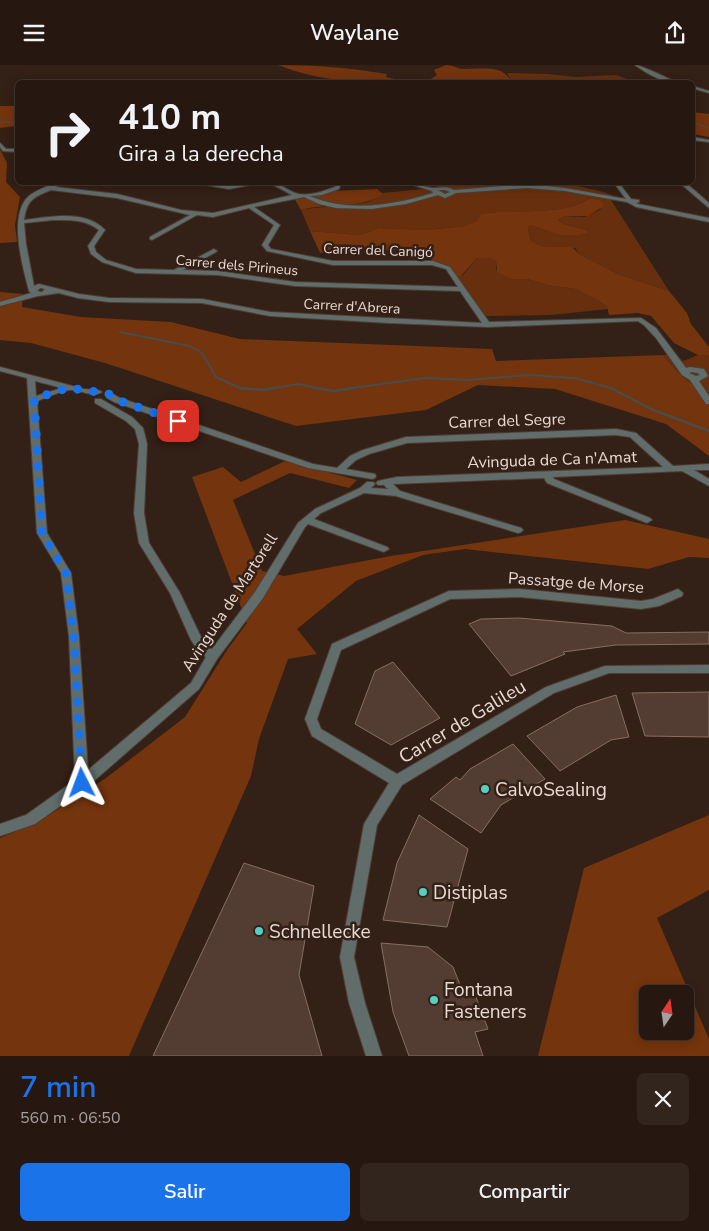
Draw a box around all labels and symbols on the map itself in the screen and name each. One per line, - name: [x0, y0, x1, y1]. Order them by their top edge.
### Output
- street label: Carrer del Canigó: [323, 239, 433, 262]
- street label: Carrer dels Pirineus: [175, 251, 299, 280]
- street label: Carrer d'Abrera: [303, 294, 401, 319]
- pin: [157, 400, 199, 442]
- street label: Carrer del Segre: [448, 408, 566, 434]
- street label: Avinguda de Ca n'Amat: [467, 446, 638, 474]
- street label: Avinguda de Martorell: [177, 529, 283, 676]
- street label: Passatge de Morse: [507, 567, 645, 599]
- street label: Carrer de Galileu: [394, 674, 531, 770]
- position arrow: [55, 756, 107, 808]
- place label: CalvoSealing: [495, 777, 607, 803]
- marker: CalvoSealing: [479, 783, 491, 795]
- place label: Distiplas: [433, 880, 508, 906]
- marker: Distiplas: [417, 886, 429, 898]
- place label: Schnellecke: [269, 919, 371, 945]
- marker: Schnellecke: [253, 925, 265, 937]
- place label: Fontana Fasteners: [444, 977, 527, 1025]
- north arrow: [639, 985, 694, 1040]
- marker: Fontana Fasteners: [428, 994, 440, 1006]

